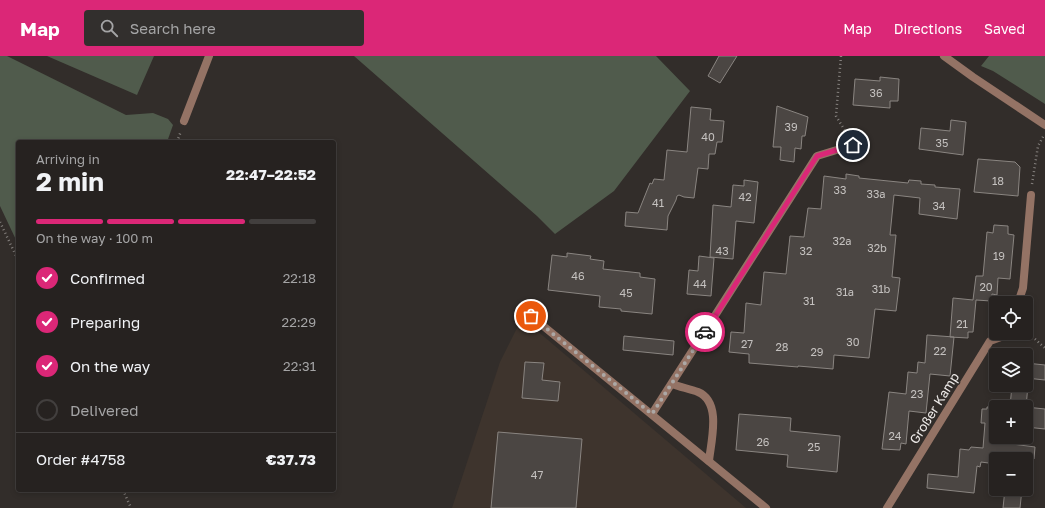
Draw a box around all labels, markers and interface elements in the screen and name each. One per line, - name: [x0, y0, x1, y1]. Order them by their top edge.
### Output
- search box: [84, 10, 364, 46]
- text: Map: [20, 17, 60, 40]
- icon: search: [98, 17, 120, 39]
- text: Search here: [130, 19, 216, 37]
- text: Map: [843, 20, 872, 37]
- text: Directions: [894, 20, 962, 37]
- text: Saved: [984, 20, 1025, 37]
- house number: 36: [869, 86, 883, 99]
- house number: 39: [784, 120, 798, 133]
- pin: [836, 128, 870, 162]
- house number: 40: [701, 130, 715, 143]
- icon: home: [842, 134, 864, 156]
- house number: 35: [936, 136, 948, 149]
- text: Arriving in: [36, 151, 100, 167]
- text: 22:47–22:52: [226, 165, 316, 183]
- text: 2 min: [36, 166, 104, 197]
- house number: 18: [992, 174, 1004, 187]
- house number: 33: [834, 183, 846, 196]
- house number: 33a: [866, 187, 886, 200]
- house number: 42: [738, 190, 752, 203]
- house number: 41: [652, 196, 664, 209]
- house number: 34: [932, 199, 946, 212]
- text: On the way · 100 m: [36, 230, 153, 246]
- house number: 32a: [832, 234, 852, 247]
- house number: 32b: [867, 241, 887, 254]
- house number: 43: [715, 244, 729, 257]
- house number: 32: [800, 244, 812, 257]
- house number: 19: [993, 249, 1005, 262]
- icon: check: [36, 267, 58, 289]
- text: Confirmed: [70, 269, 145, 287]
- house number: 46: [571, 269, 585, 282]
- text: 22:18: [283, 270, 316, 286]
- house number: 44: [693, 277, 707, 290]
- house number: 20: [979, 280, 993, 293]
- house number: 31b: [872, 282, 890, 295]
- house number: 31a: [836, 285, 854, 298]
- house number: 45: [619, 286, 633, 299]
- house number: 31: [803, 294, 815, 307]
- map controls: [989, 296, 1033, 496]
- button: locate: [989, 296, 1033, 340]
- pin: [514, 299, 548, 333]
- icon: bag: [520, 305, 542, 327]
- icon: check: [36, 311, 58, 333]
- courier: [685, 312, 725, 352]
- text: Preparing: [70, 313, 140, 331]
- text: 22:29: [282, 314, 316, 330]
- house number: 21: [956, 317, 968, 330]
- icon: car: [694, 321, 716, 343]
- house number: 30: [846, 335, 860, 348]
- house number: 27: [741, 337, 753, 350]
- house number: 28: [775, 340, 789, 353]
- house number: 22: [934, 344, 946, 357]
- house number: 29: [810, 345, 824, 358]
- button: layers: [989, 348, 1033, 392]
- icon: check: [36, 355, 58, 377]
- text: On the way: [70, 357, 150, 375]
- text: 22:31: [283, 358, 316, 374]
- street label: Großer Kamp: [906, 369, 962, 447]
- house number: 23: [911, 387, 923, 400]
- button: +: [989, 400, 1033, 444]
- text: Delivered: [70, 401, 138, 419]
- house number: 24: [888, 429, 902, 442]
- house number: 26: [756, 435, 770, 448]
- house number: 25: [808, 440, 820, 453]
- text: Order #4758: [36, 450, 125, 468]
- text: €37.73: [266, 450, 316, 468]
- button: −: [989, 452, 1033, 496]
- house number: 47: [531, 468, 543, 481]

